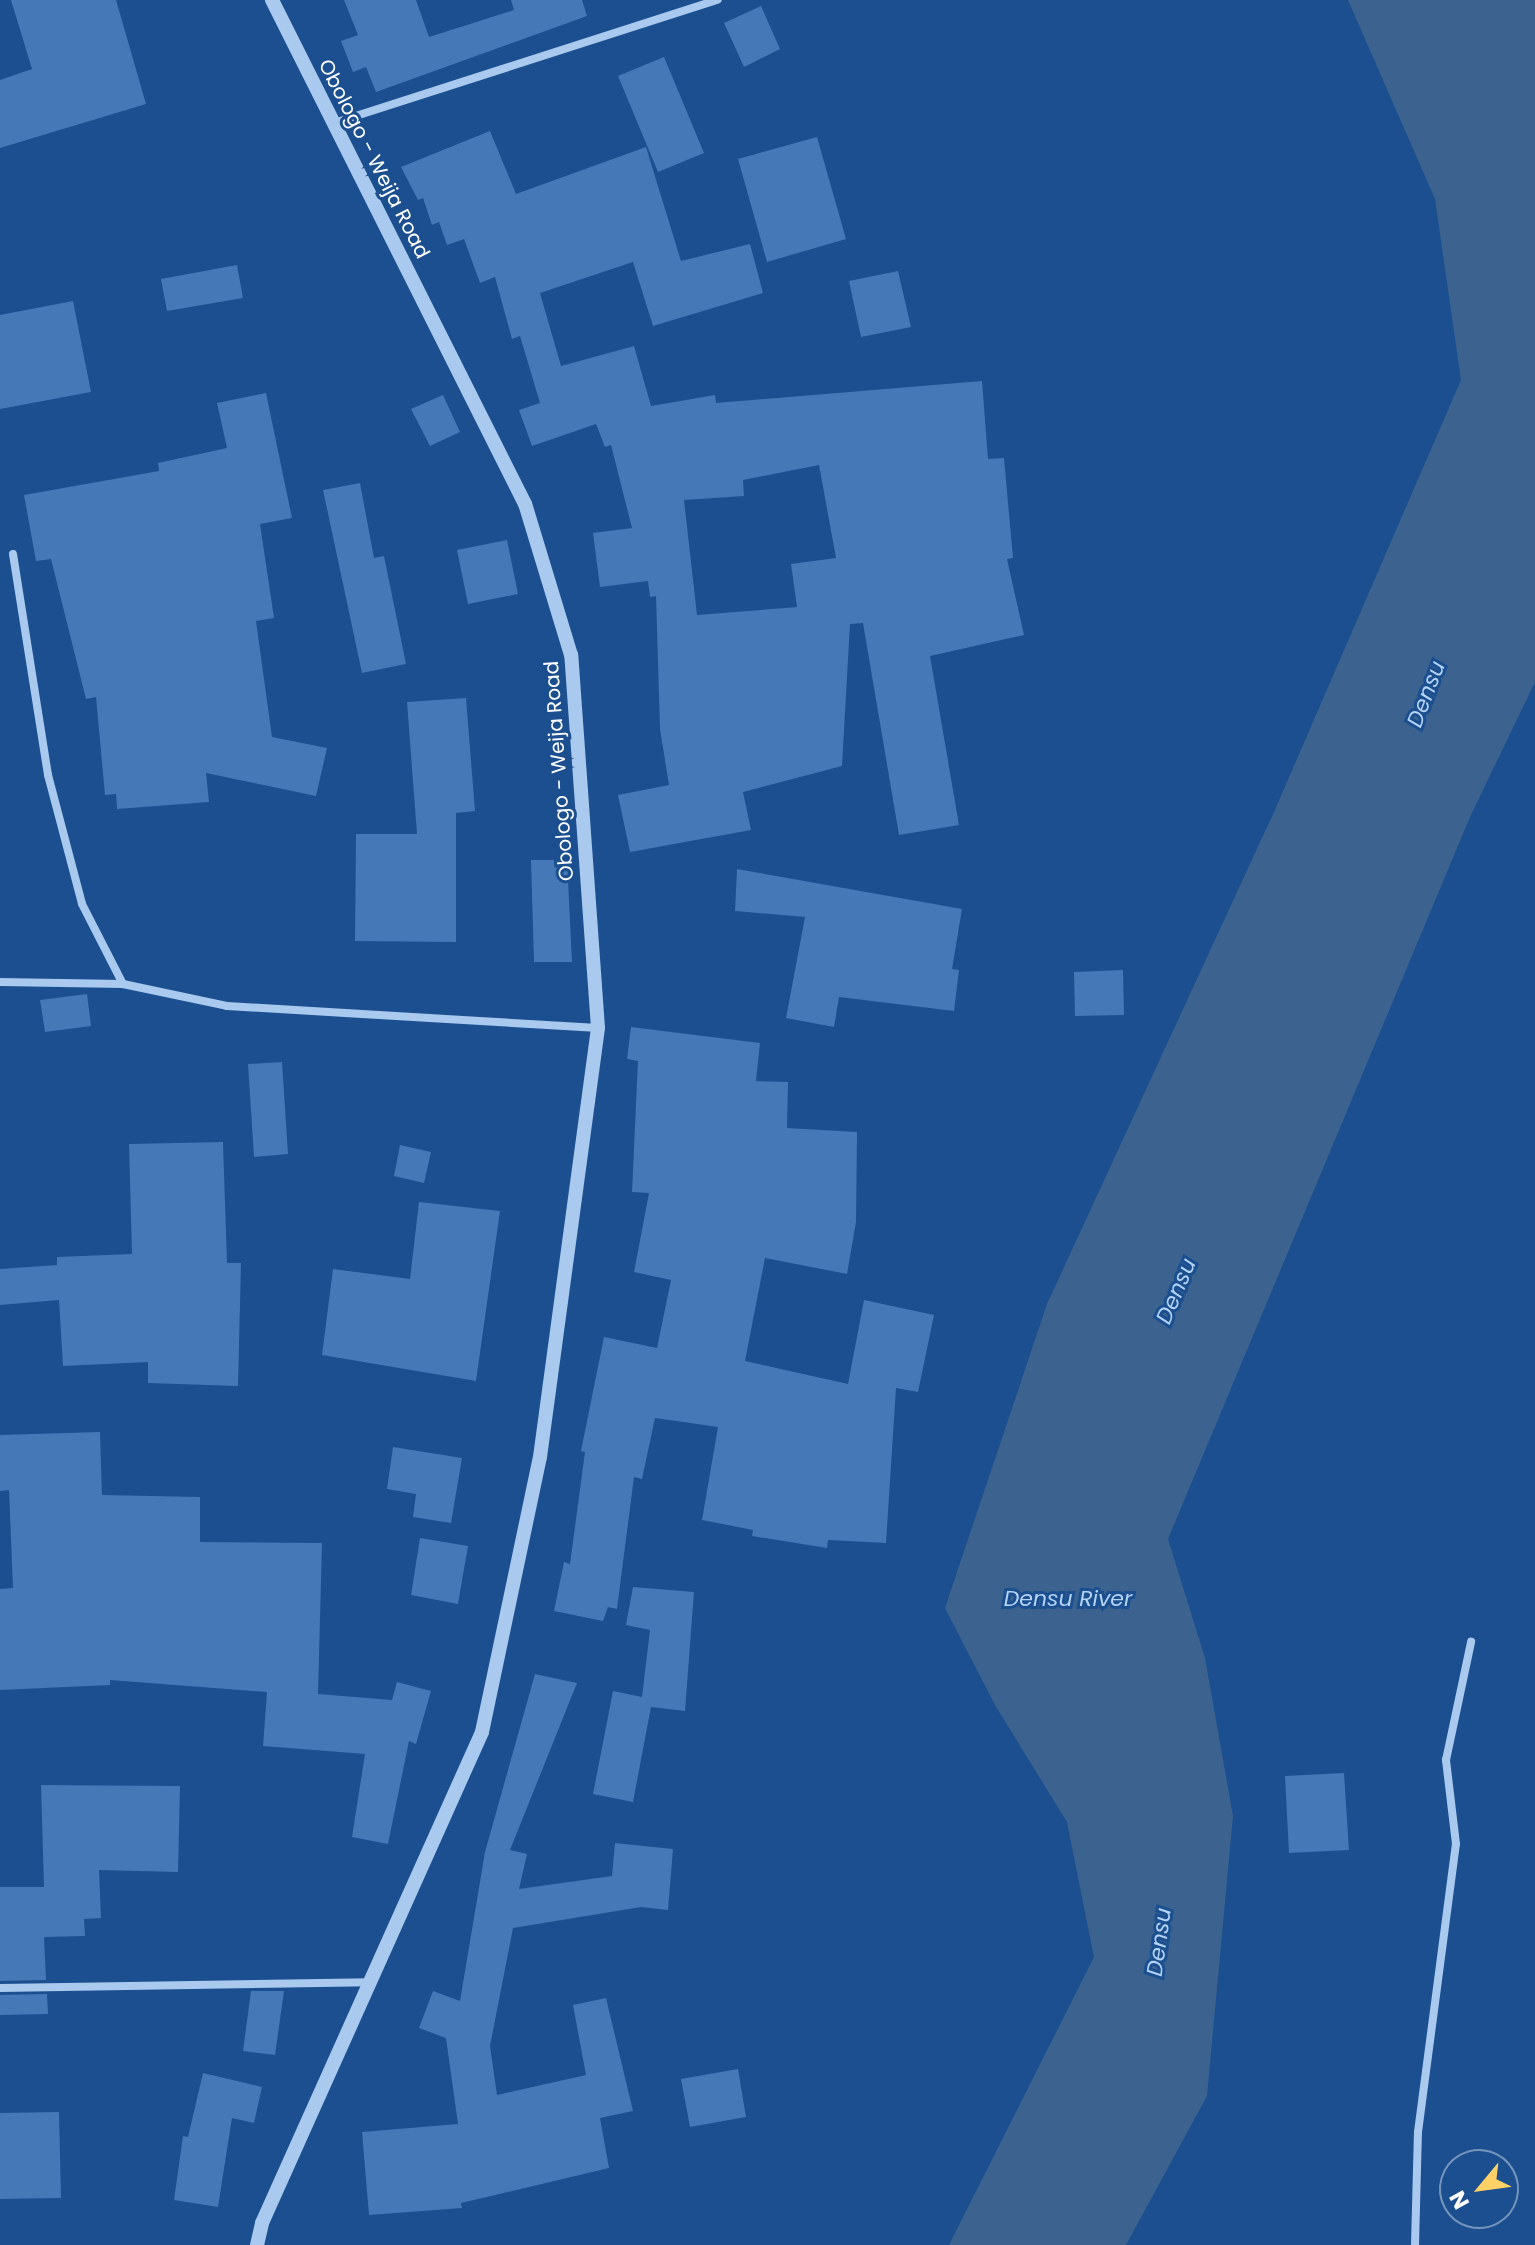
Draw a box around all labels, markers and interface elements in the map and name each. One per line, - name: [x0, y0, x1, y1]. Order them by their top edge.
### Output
- street label: Obologo - Weija Road: [313, 55, 435, 263]
- water label: Densu: [1401, 657, 1451, 731]
- street label: Obologo - Weija Road: [539, 660, 579, 882]
- water label: Densu: [1150, 1254, 1202, 1328]
- water label: Densu River: [1004, 1586, 1132, 1612]
- water label: Densu: [1141, 1906, 1177, 1978]
- north arrow: [1439, 2149, 1519, 2229]
- text: N: [1442, 2185, 1477, 2215]

